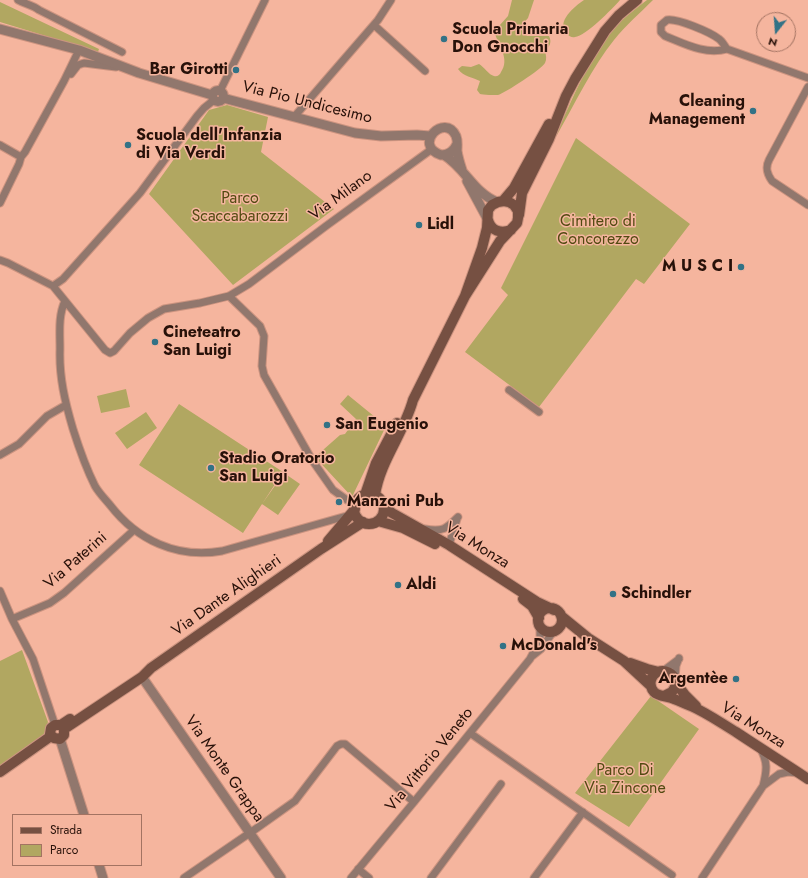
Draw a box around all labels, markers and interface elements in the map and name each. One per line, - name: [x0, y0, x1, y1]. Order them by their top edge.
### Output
- north arrow: [756, 12, 796, 52]
- place label: Scuola Primaria Don Gnocchi: [452, 20, 568, 58]
- marker: Scuola Primaria Don Gnocchi: [439, 34, 449, 44]
- text: N: [766, 34, 779, 51]
- place label: Bar Girotti: [150, 60, 228, 80]
- marker: Bar Girotti: [231, 65, 241, 75]
- street label: Via Pio Undicesimo: [240, 78, 374, 128]
- place label: Cleaning Management: [649, 92, 745, 130]
- marker: Cleaning Management: [748, 106, 758, 116]
- place label: Scuola dell'Infanzia di Via Verdi: [136, 126, 282, 164]
- marker: Scuola dell'Infanzia di Via Verdi: [123, 140, 133, 150]
- street label: Via Milano: [306, 167, 376, 225]
- park label: Parco Scaccabarozzi: [191, 189, 289, 227]
- park label: Cimitero di Concorezzo: [557, 212, 639, 250]
- place label: Lidl: [427, 215, 454, 235]
- marker: Lidl: [414, 220, 424, 230]
- place label: M U S C I: [662, 257, 733, 277]
- marker: M U S C I: [736, 262, 746, 272]
- place label: Cineteatro San Luigi: [163, 323, 241, 361]
- marker: Cineteatro San Luigi: [150, 337, 160, 347]
- place label: San Eugenio: [335, 415, 428, 435]
- marker: San Eugenio: [322, 420, 332, 430]
- place label: Stadio Oratorio San Luigi: [219, 449, 335, 487]
- marker: Stadio Oratorio San Luigi: [206, 463, 216, 473]
- place label: Manzoni Pub: [347, 492, 444, 512]
- marker: Manzoni Pub: [334, 497, 344, 507]
- street label: Via Monza: [441, 519, 513, 573]
- street label: Via Paterini: [40, 528, 112, 594]
- street label: Via Dante Alighieri: [169, 551, 285, 641]
- place label: Aldi: [406, 575, 436, 595]
- marker: Aldi: [393, 580, 403, 590]
- place label: Schindler: [621, 584, 692, 604]
- marker: Schindler: [608, 589, 618, 599]
- place label: McDonald's: [511, 636, 597, 656]
- marker: McDonald's: [498, 641, 508, 651]
- place label: Argentèe: [658, 669, 728, 689]
- marker: Argentèe: [731, 674, 741, 684]
- street label: Via Monza: [717, 699, 789, 753]
- street label: Via Vittorio Veneto: [382, 704, 478, 816]
- street label: Via Monte Grappa: [180, 712, 268, 826]
- park label: Parco Di Via Zincone: [584, 761, 666, 799]
- legend: [12, 814, 142, 866]
- text: Strada: [50, 821, 82, 839]
- text: Parco: [50, 841, 78, 859]

